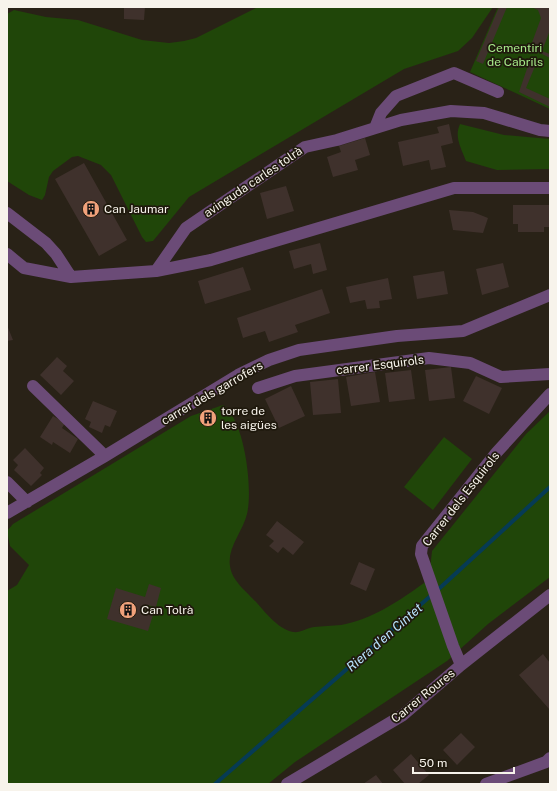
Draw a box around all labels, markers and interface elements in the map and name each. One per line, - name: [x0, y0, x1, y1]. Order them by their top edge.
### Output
- park label: Cementiri de Cabrils: [487, 41, 543, 69]
- street label: avinguda carles tolrà: [201, 144, 305, 220]
- building icon: Can Jaumar: [81, 199, 101, 219]
- place label: Can Jaumar: [104, 202, 169, 216]
- street label: carrer Esquirols: [335, 353, 425, 377]
- street label: carrer dels garrofers: [159, 358, 265, 428]
- place label: torre de les aigües: [221, 404, 277, 432]
- building icon: torre de les aigües: [198, 408, 218, 428]
- street label: Carrer dels Esquirols: [420, 449, 502, 549]
- building icon: Can Tolrà: [118, 600, 138, 620]
- water label: Riera d'en Cintet: [343, 600, 425, 674]
- place label: Can Tolrà: [141, 603, 193, 617]
- street label: Carrer Roures: [388, 666, 458, 726]
- scale bar: [413, 749, 514, 775]
- text: 50 m: [419, 756, 447, 770]

